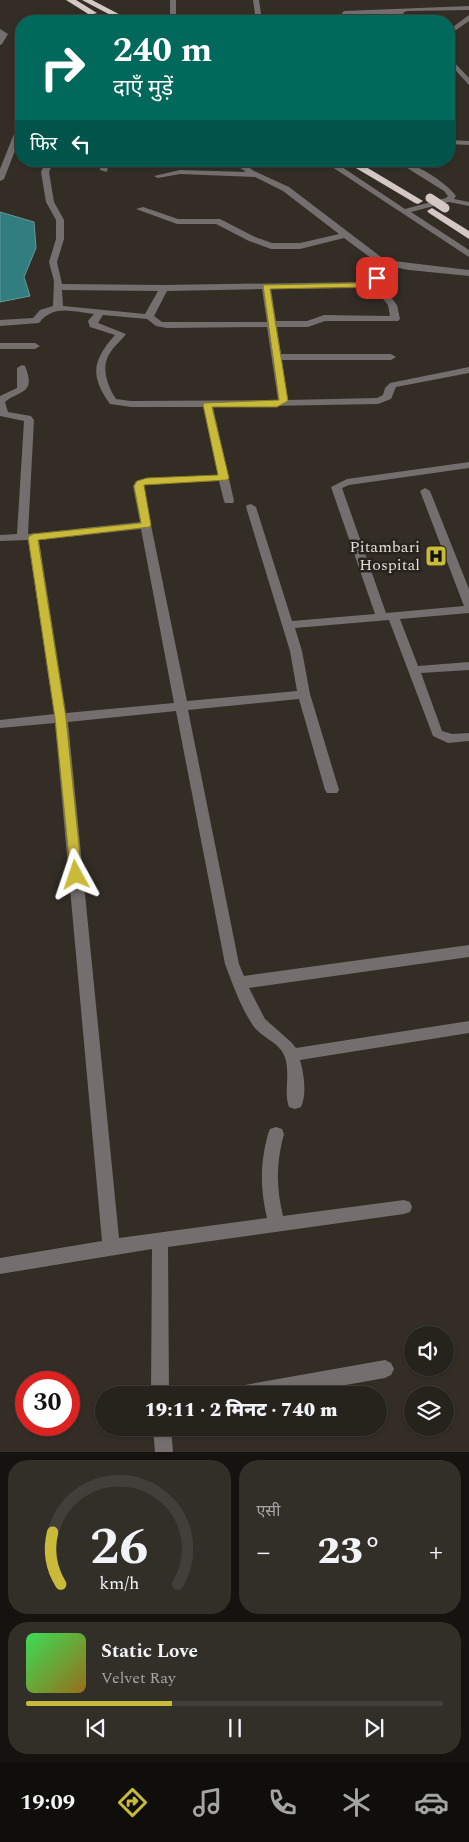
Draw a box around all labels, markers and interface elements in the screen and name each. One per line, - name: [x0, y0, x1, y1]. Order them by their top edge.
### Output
- text: 240 m: [113, 24, 212, 77]
- icon: right: [30, 35, 95, 100]
- text: दाएँ मुड़ें: [113, 72, 173, 105]
- text: फिर: [30, 130, 57, 159]
- icon: left: [67, 130, 95, 158]
- pin: [356, 257, 398, 299]
- icon: arrive: [363, 264, 391, 292]
- place label: Pitambari Hospital: [349, 535, 420, 577]
- hospital icon: Pitambari Hospital: [424, 544, 448, 568]
- position arrow: [49, 848, 101, 900]
- map controls: [404, 1326, 454, 1436]
- button: sound: [404, 1326, 454, 1376]
- speed limit sign: 30: [15, 1371, 80, 1436]
- button: layers: [404, 1386, 454, 1436]
- text: 19:11 · 2 मिनट · 740 m: [144, 1396, 338, 1425]
- text: एसी: [257, 1499, 280, 1523]
- text: 26: [90, 1508, 148, 1587]
- text: 23°: [317, 1523, 382, 1581]
- text: −: [257, 1531, 271, 1574]
- text: +: [429, 1531, 443, 1574]
- text: km/h: [99, 1570, 139, 1597]
- text: Static Love: [101, 1637, 198, 1666]
- text: Velvet Ray: [101, 1666, 176, 1690]
- icon: previous: [82, 1714, 110, 1742]
- icon: pause: [221, 1714, 249, 1742]
- icon: next: [360, 1714, 388, 1742]
- icon: directions: [115, 1785, 150, 1820]
- icon: music: [190, 1785, 225, 1820]
- icon: phone: [265, 1785, 300, 1820]
- icon: climate: [339, 1785, 374, 1820]
- icon: car: [414, 1785, 449, 1820]
- text: 19:09: [20, 1786, 75, 1819]

